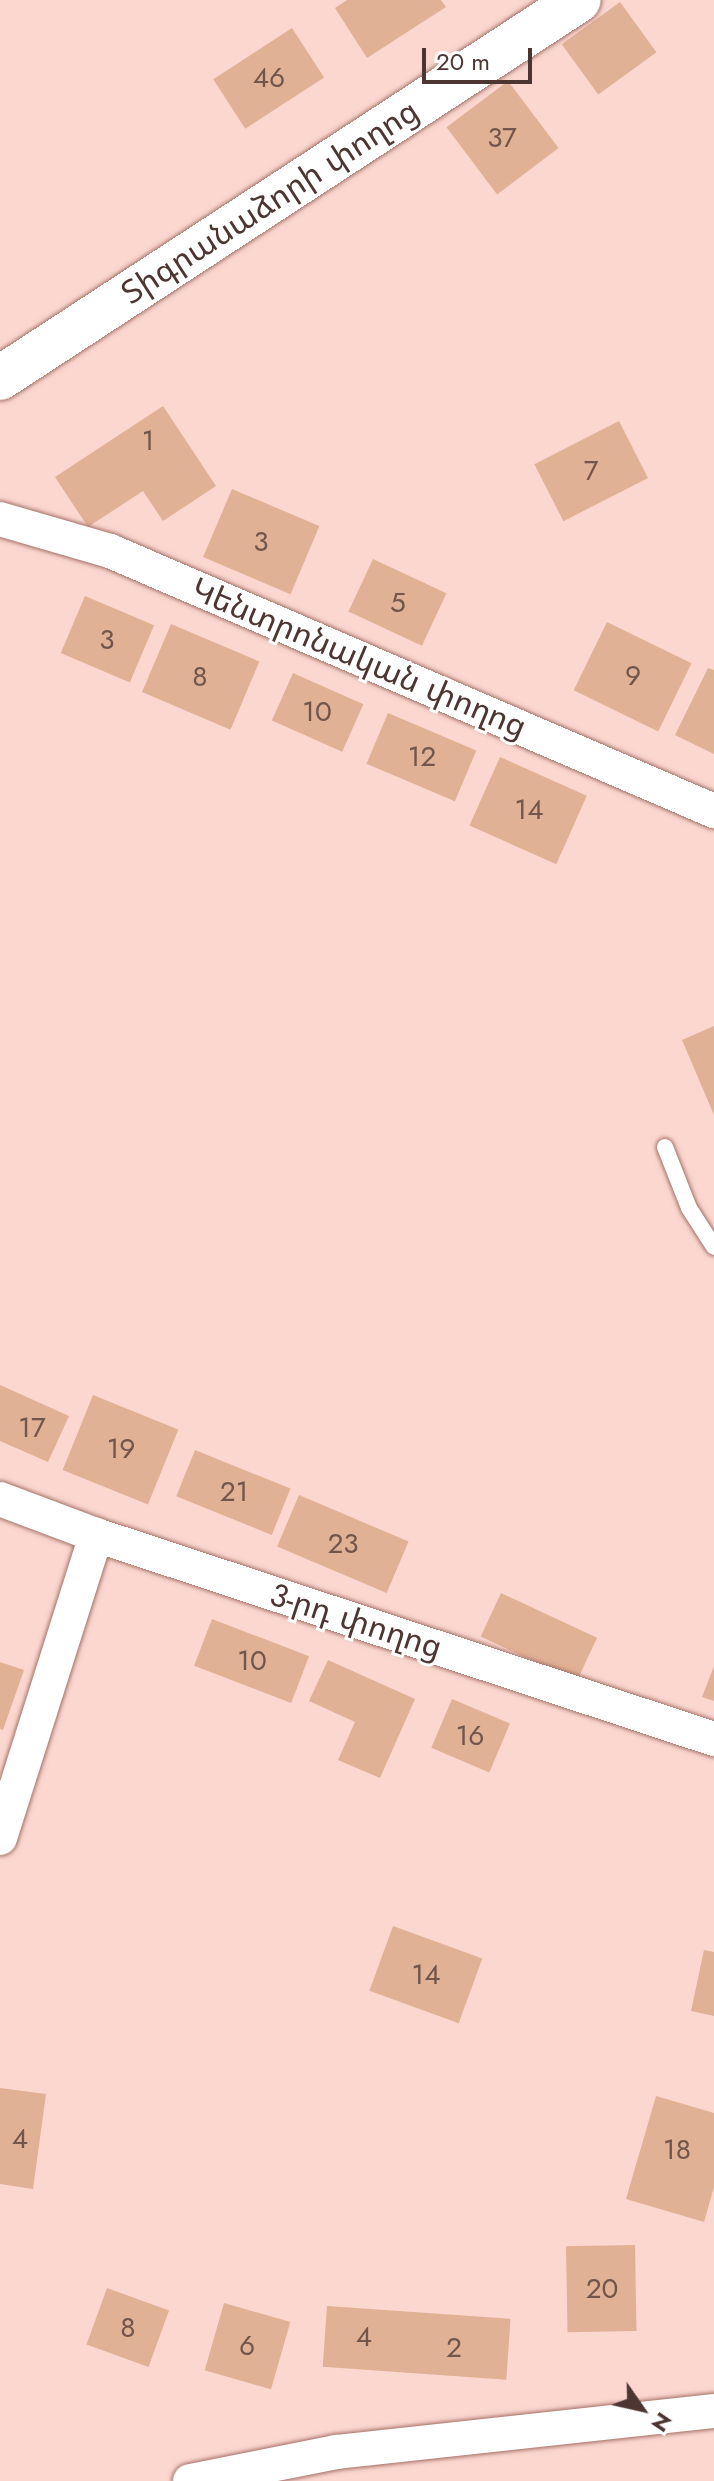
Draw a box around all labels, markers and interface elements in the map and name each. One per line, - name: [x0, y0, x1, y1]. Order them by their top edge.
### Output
- scale bar: [426, 32, 536, 82]
- text: 20 m: [436, 44, 490, 79]
- house number: 46: [253, 61, 285, 95]
- street label: Տիգրանաձորի փողոց: [114, 92, 426, 312]
- house number: 37: [487, 121, 517, 155]
- house number: 1: [142, 424, 154, 458]
- house number: 7: [584, 454, 598, 488]
- house number: 3: [253, 525, 269, 559]
- street label: Կենտրոնական փողոց: [186, 570, 532, 746]
- house number: 5: [390, 586, 406, 620]
- house number: 3: [99, 623, 115, 657]
- house number: 9: [625, 659, 641, 693]
- house number: 8: [192, 660, 208, 694]
- house number: 10: [302, 695, 332, 729]
- house number: 12: [408, 740, 436, 774]
- house number: 14: [515, 793, 543, 827]
- house number: 17: [18, 1411, 46, 1445]
- house number: 19: [107, 1432, 135, 1466]
- house number: 21: [220, 1475, 248, 1509]
- house number: 23: [327, 1527, 359, 1561]
- street label: 3-րդ փողոց: [265, 1575, 447, 1667]
- house number: 10: [237, 1644, 267, 1678]
- house number: 16: [456, 1719, 484, 1753]
- house number: 14: [412, 1958, 440, 1992]
- house number: 4: [12, 2122, 28, 2156]
- house number: 18: [663, 2133, 691, 2167]
- house number: 20: [586, 2272, 618, 2306]
- house number: 8: [120, 2311, 136, 2345]
- house number: 4: [356, 2320, 372, 2354]
- house number: 6: [239, 2329, 255, 2363]
- house number: 2: [446, 2331, 462, 2365]
- north arrow: [602, 2369, 682, 2449]
- text: N: [644, 2406, 680, 2439]

